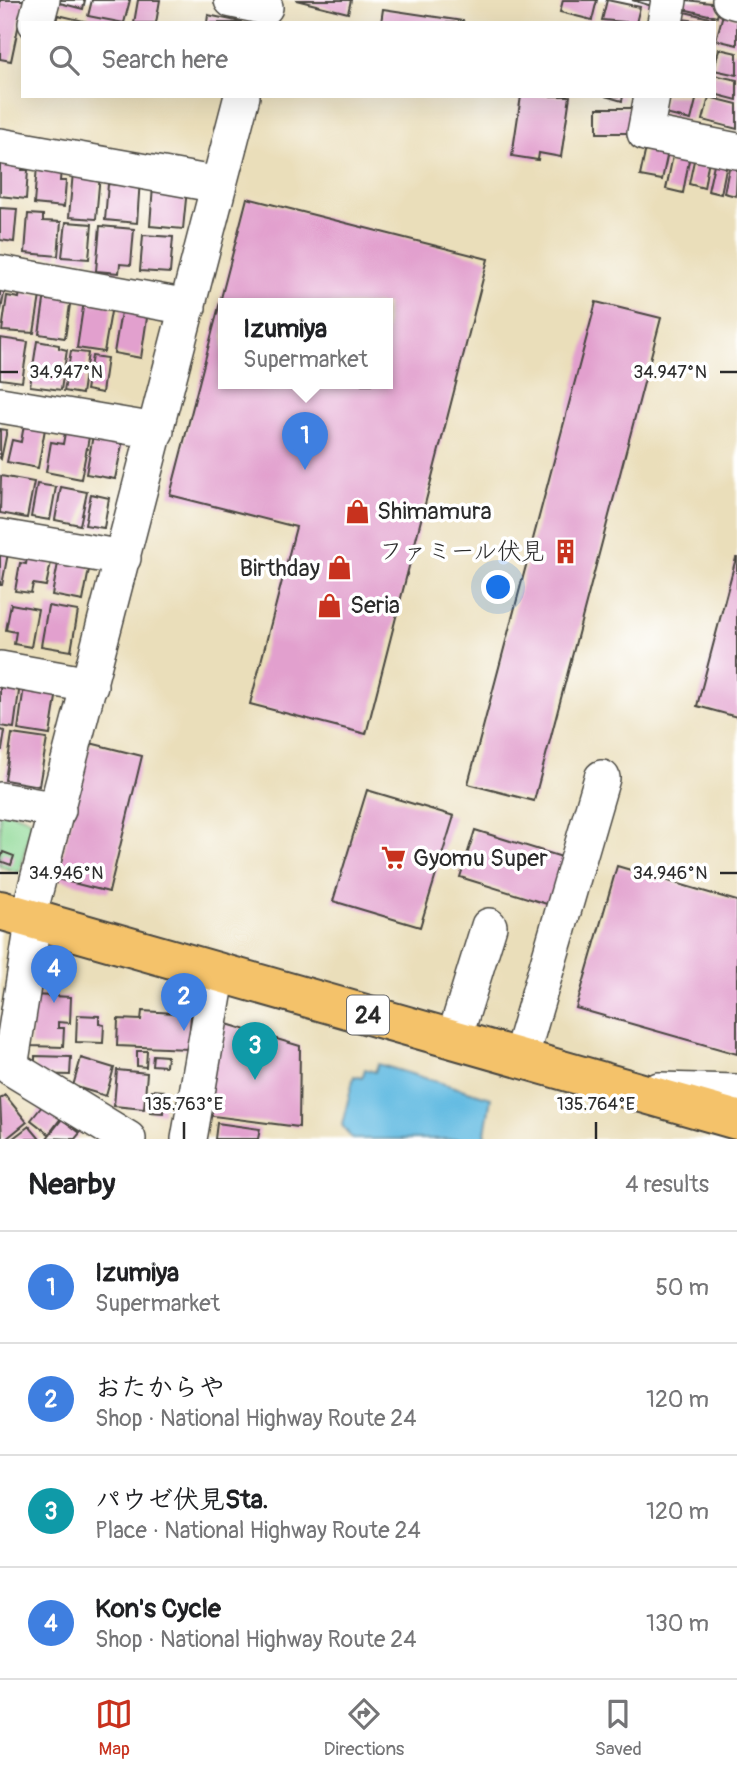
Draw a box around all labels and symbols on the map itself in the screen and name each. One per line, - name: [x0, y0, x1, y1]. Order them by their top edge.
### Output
- text: 34.947°N: [29, 361, 103, 384]
- text: 34.947°N: [633, 361, 707, 384]
- pin: 1: [282, 412, 328, 470]
- shop icon: Shimamura: [343, 497, 371, 525]
- place label: Shimamura: [377, 497, 492, 526]
- place label: ファミール伏見: [379, 537, 545, 566]
- building icon: ファミール伏見: [551, 537, 579, 565]
- place label: Birthday: [239, 554, 320, 583]
- shop icon: Birthday: [326, 554, 354, 582]
- your location: [481, 570, 515, 604]
- shop icon: Seria: [316, 591, 344, 619]
- place label: Seria: [350, 591, 400, 620]
- supermarket icon: Gyomu Super: [379, 844, 407, 872]
- place label: Gyomu Super: [413, 844, 548, 873]
- text: 34.946°N: [29, 862, 103, 885]
- text: 34.946°N: [633, 862, 707, 885]
- pin: 4: [31, 945, 77, 1003]
- pin: 2: [161, 973, 207, 1031]
- road number: 24: [347, 996, 389, 1034]
- pin: 3: [232, 1022, 278, 1080]
- text: 135.763°E: [145, 1093, 223, 1116]
- text: 135.764°E: [557, 1093, 635, 1116]

